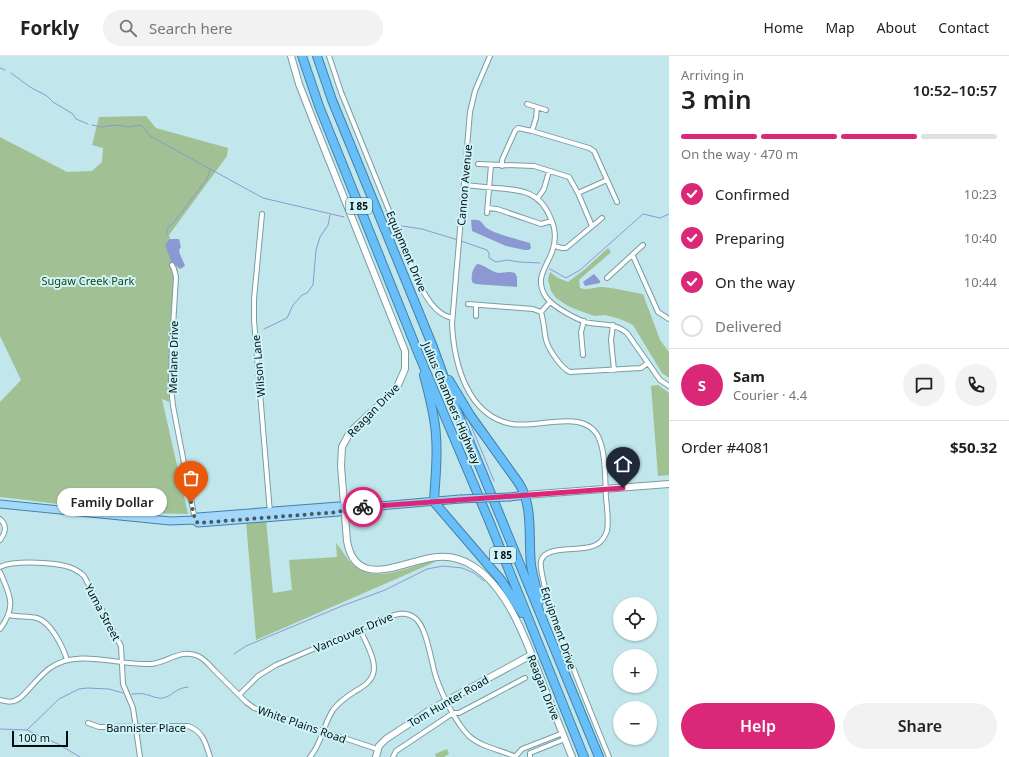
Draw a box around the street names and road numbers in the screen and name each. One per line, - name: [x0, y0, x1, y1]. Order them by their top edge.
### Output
- street label: Cannon Avenue: [453, 144, 475, 226]
- road number: I 85: [346, 198, 372, 214]
- street label: Equipment Drive: [383, 208, 431, 294]
- street label: Merlane Drive: [165, 320, 181, 394]
- street label: Wilson Lane: [248, 334, 268, 398]
- street label: Julius Chambers Highway: [419, 339, 485, 467]
- street label: Reagan Drive: [344, 380, 402, 440]
- road number: I 85: [490, 547, 516, 563]
- street label: Yuma Street: [82, 581, 124, 643]
- street label: Equipment Drive: [538, 585, 580, 671]
- street label: Vancouver Drive: [311, 609, 395, 655]
- street label: Reagan Drive: [524, 652, 564, 722]
- street label: Tom Hunter Road: [405, 672, 491, 730]
- street label: White Plains Road: [256, 702, 348, 746]
- street label: Bannister Place: [106, 720, 186, 735]

